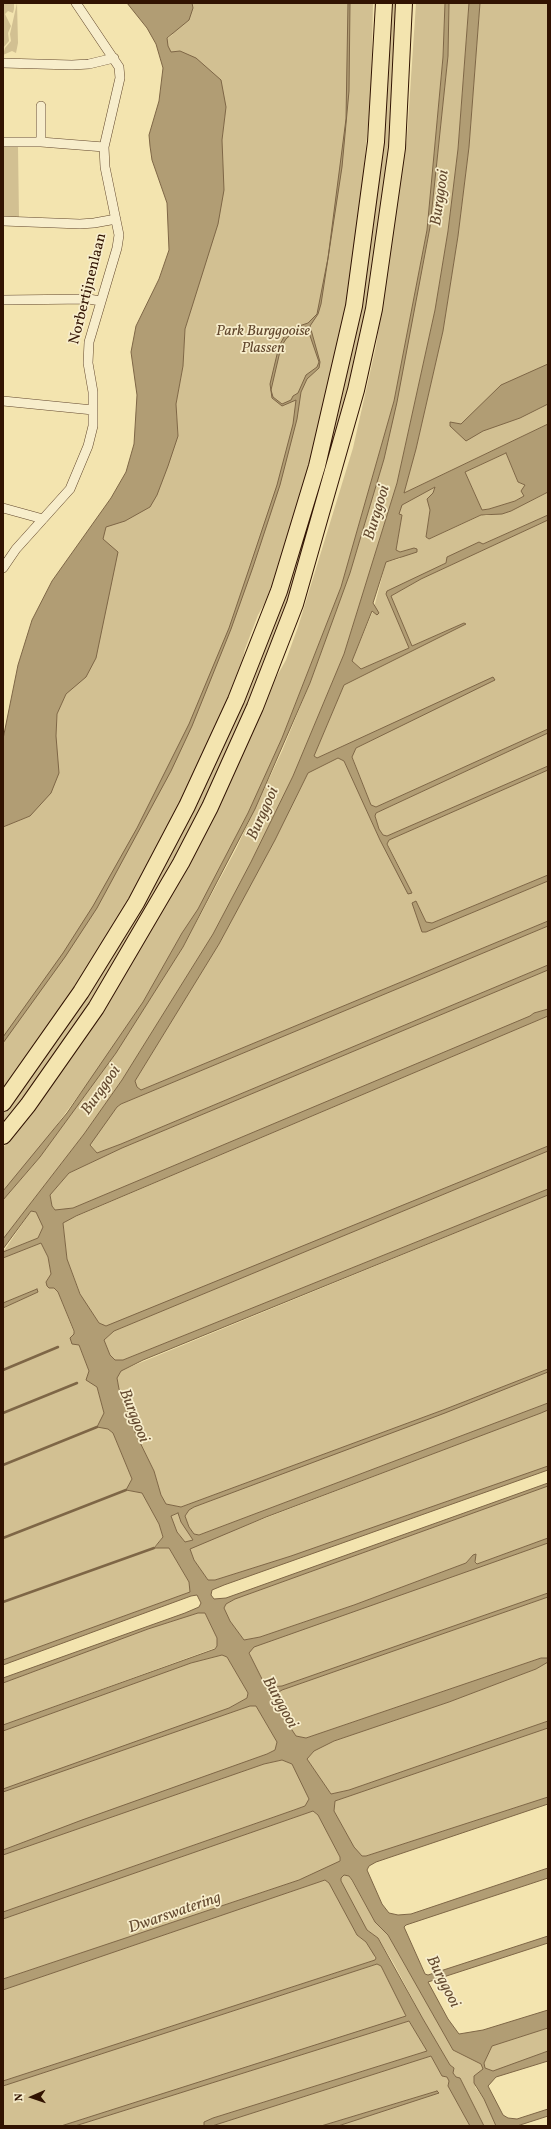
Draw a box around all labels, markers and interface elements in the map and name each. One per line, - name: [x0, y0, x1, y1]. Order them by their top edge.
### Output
- water label: Burggooi: [428, 169, 454, 227]
- street label: Norbertijnenlaan: [66, 231, 112, 347]
- park label: Park Burggooise Plassen: [216, 323, 310, 358]
- water label: Burggooi: [361, 483, 395, 543]
- water label: Burggooi: [244, 785, 284, 843]
- water label: Burggooi: [78, 1063, 126, 1119]
- water label: Burggooi: [114, 1386, 152, 1446]
- water label: Burggooi: [257, 1674, 301, 1732]
- water label: Dwarswatering: [126, 1889, 224, 1939]
- water label: Burggooi: [421, 1953, 463, 2011]
- north arrow: [12, 2077, 52, 2117]
- text: N: [12, 2093, 27, 2102]

